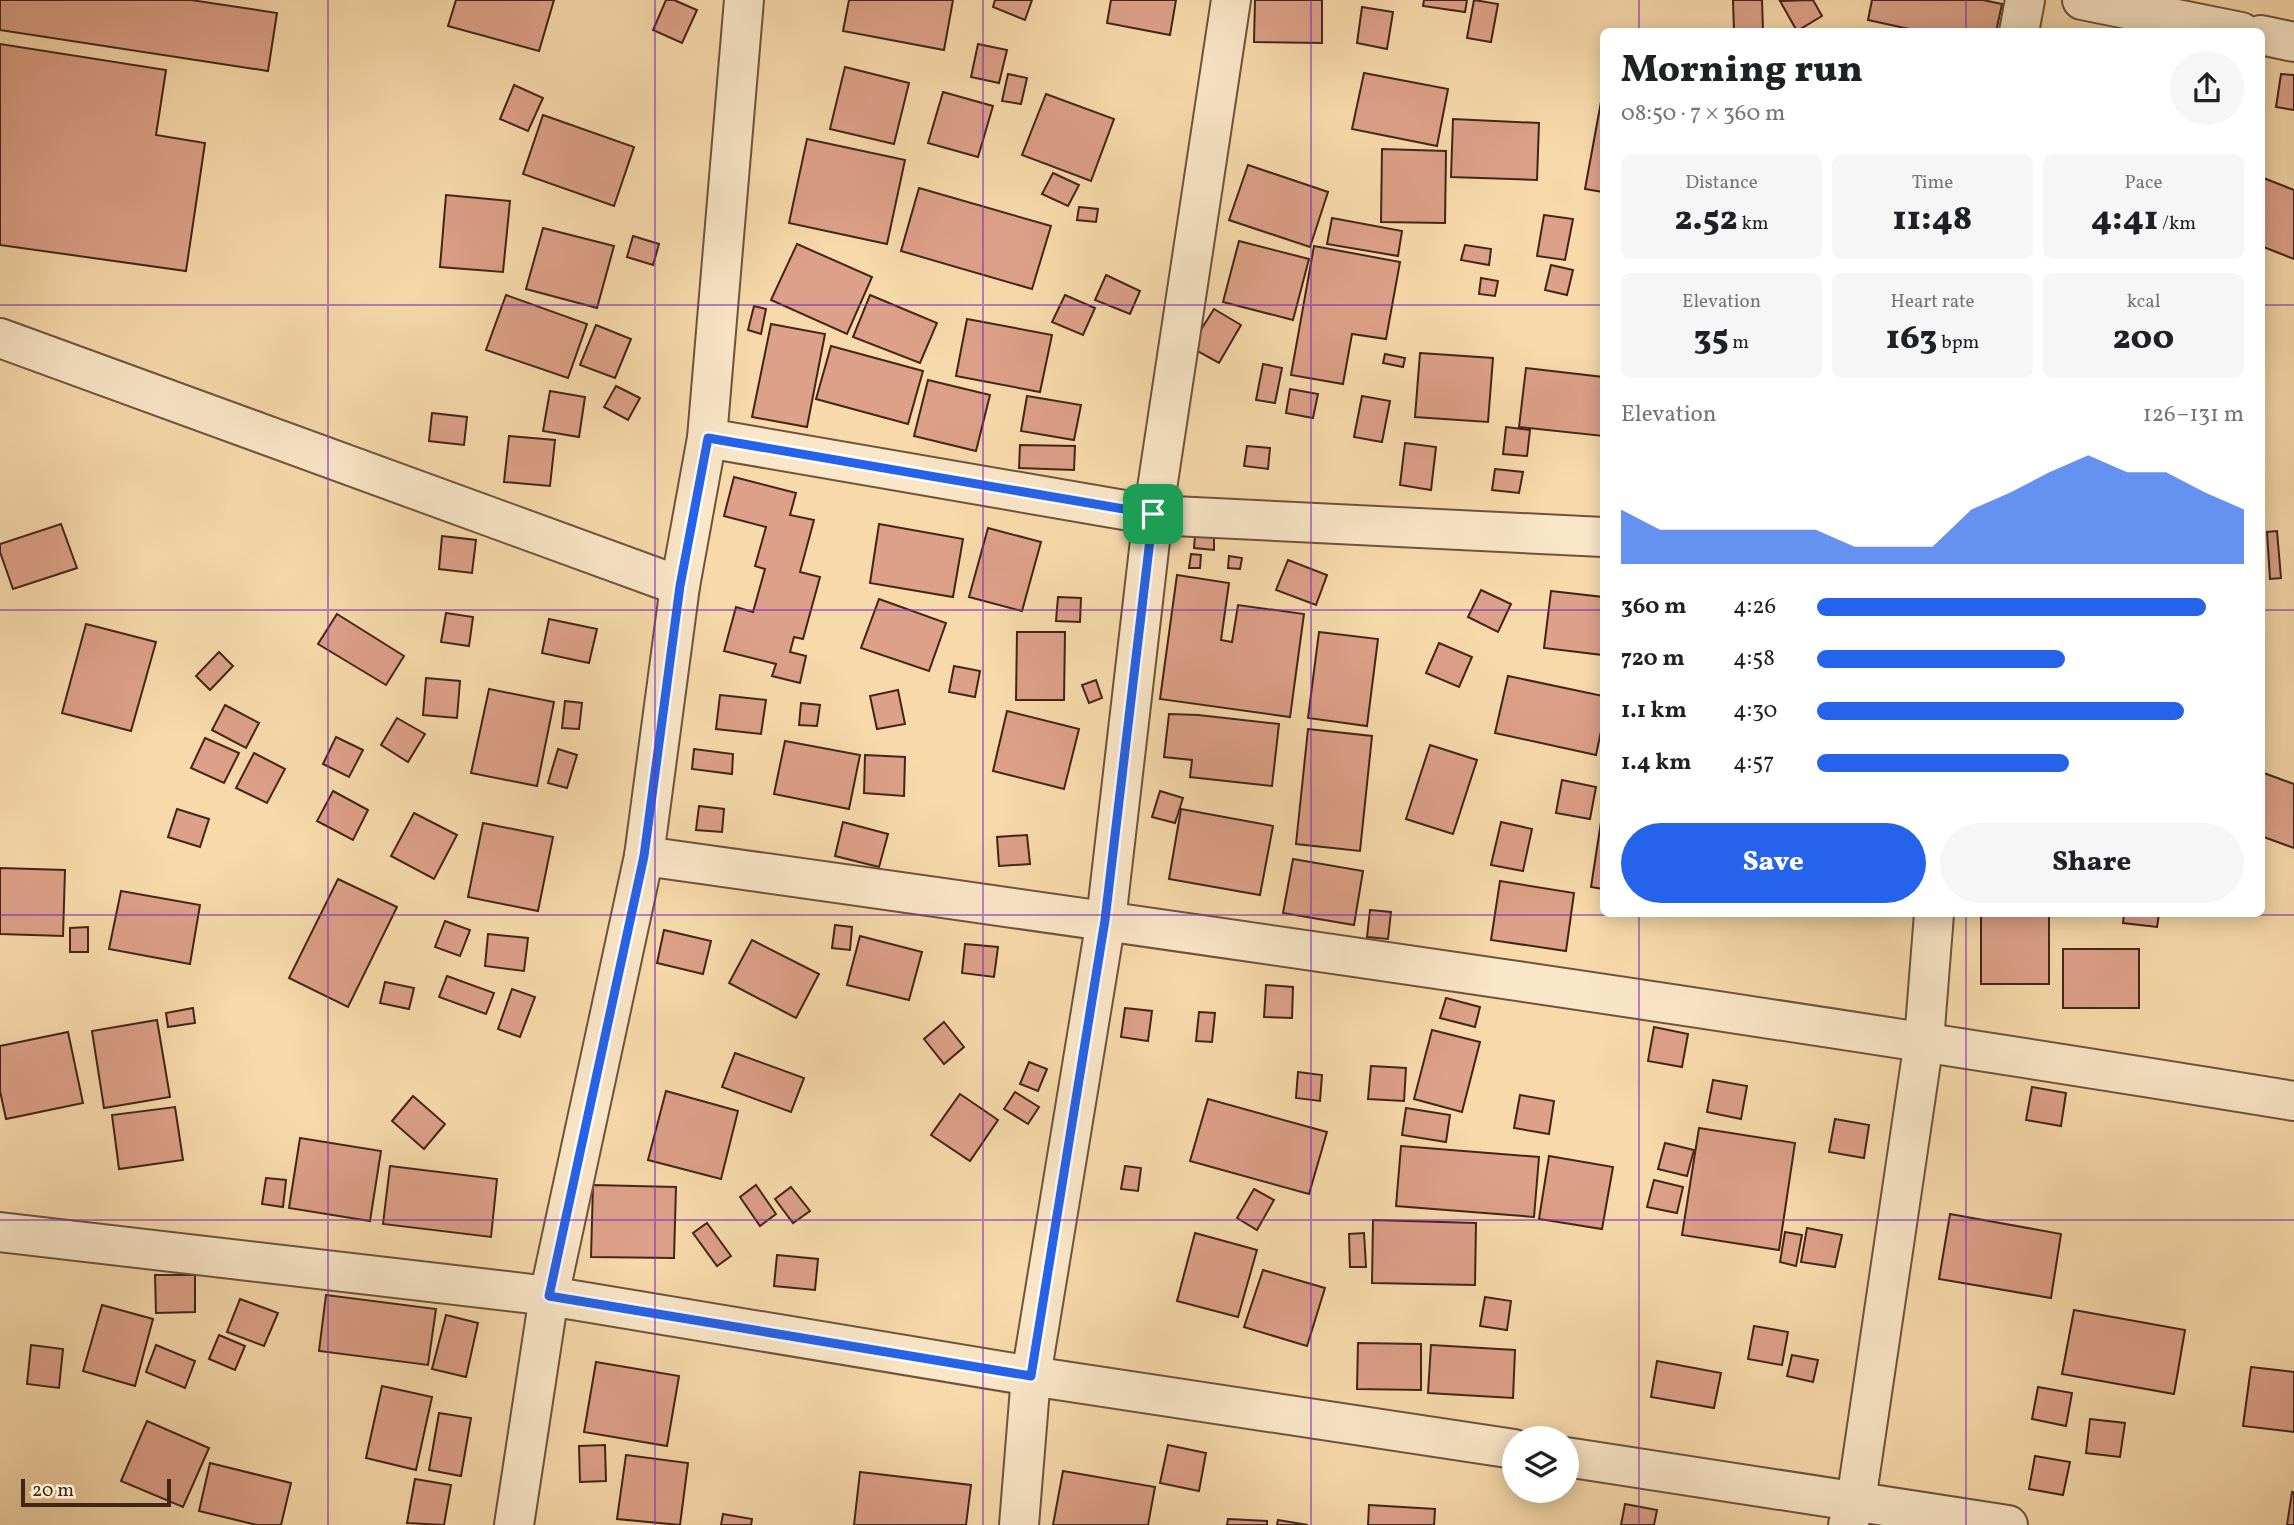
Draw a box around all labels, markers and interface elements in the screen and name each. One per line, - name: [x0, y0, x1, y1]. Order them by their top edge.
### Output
- text: Morning run: [1621, 45, 1863, 98]
- button: share: [2170, 51, 2244, 125]
- text: 08:50 · 7 × 360 m: [1621, 98, 1785, 130]
- text: Distance: [1685, 170, 1758, 196]
- text: Time: [1912, 170, 1953, 196]
- text: Pace: [2124, 170, 2163, 196]
- text: 2.52: [1674, 196, 1738, 244]
- text: 11:48: [1893, 196, 1972, 244]
- text: 4:41: [2091, 196, 2158, 244]
- text: km: [1738, 211, 1769, 237]
- text: /km: [2158, 211, 2196, 237]
- text: Elevation: [1682, 289, 1761, 315]
- text: Heart rate: [1891, 289, 1974, 315]
- text: kcal: [2127, 289, 2160, 315]
- text: 35: [1694, 315, 1729, 363]
- text: 163: [1886, 315, 1937, 363]
- text: 200: [2113, 315, 2174, 363]
- text: m: [1729, 330, 1749, 356]
- text: bpm: [1937, 330, 1979, 356]
- text: Elevation: [1621, 399, 1717, 431]
- text: 126–131 m: [2143, 399, 2244, 431]
- pin: [1123, 484, 1183, 544]
- icon: arrive: [1134, 495, 1172, 533]
- text: 360 m: [1621, 591, 1686, 623]
- text: 4:26: [1733, 591, 1776, 623]
- text: 720 m: [1621, 643, 1685, 675]
- text: 4:58: [1733, 643, 1775, 675]
- text: 1.1 km: [1621, 695, 1687, 727]
- text: 4:30: [1733, 695, 1777, 727]
- text: 1.4 km: [1621, 747, 1692, 779]
- text: 4:57: [1733, 747, 1774, 779]
- button: Save: [1621, 823, 1926, 903]
- button: Share: [1940, 823, 2244, 903]
- map controls: [1502, 1426, 1579, 1503]
- button: layers: [1502, 1426, 1579, 1503]
- scale bar: [21, 1476, 172, 1508]
- text: 20 m: [32, 1478, 74, 1504]

